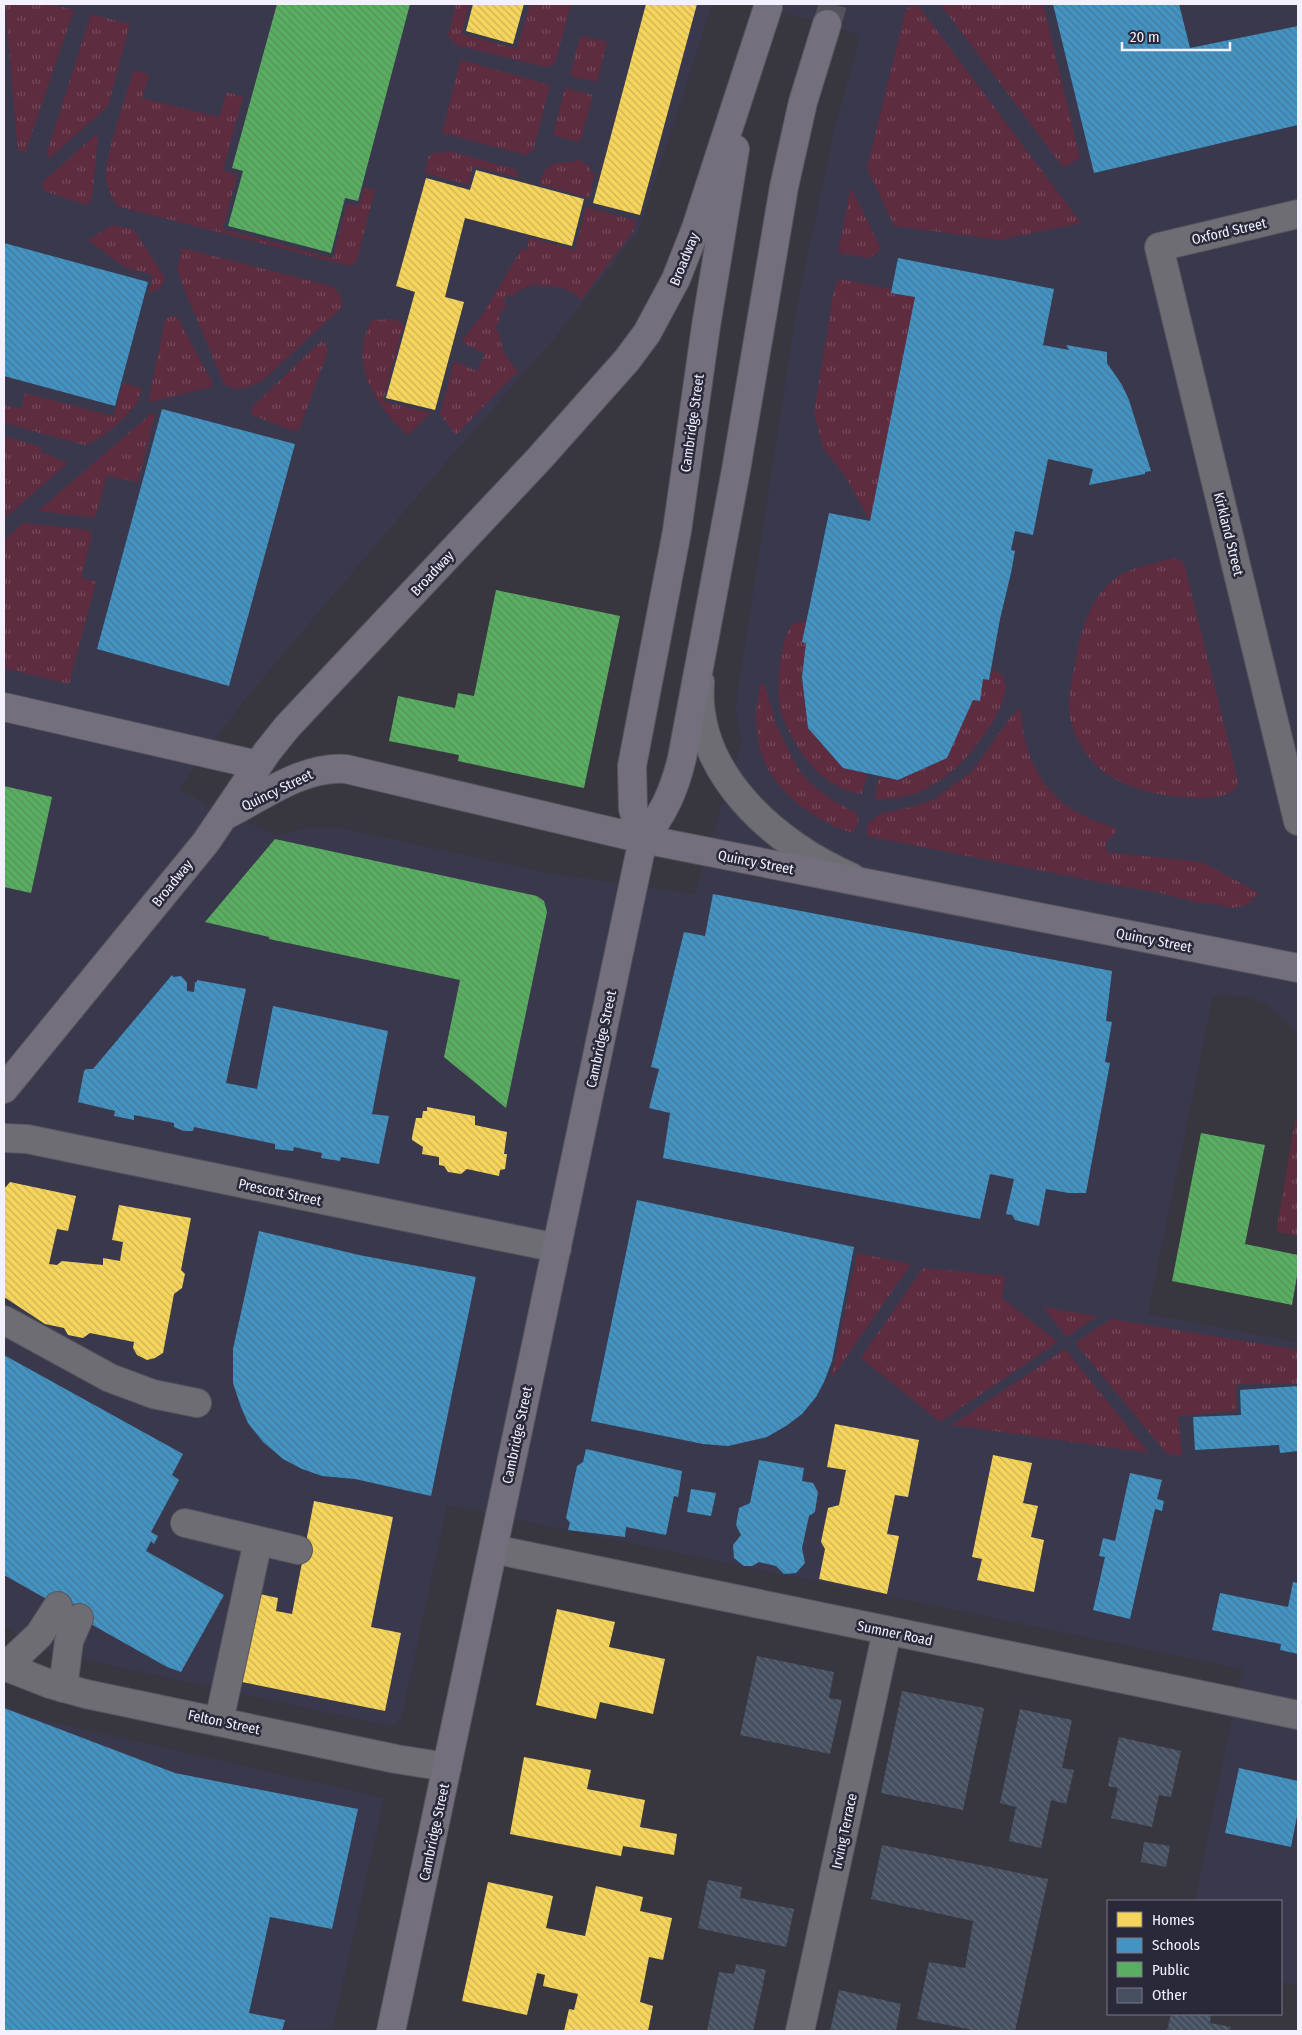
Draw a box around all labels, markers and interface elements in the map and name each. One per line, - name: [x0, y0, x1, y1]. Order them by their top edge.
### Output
- scale bar: [1122, 20, 1230, 52]
- text: 20 m: [1130, 28, 1160, 46]
- street label: Oxford Street: [1190, 215, 1268, 248]
- street label: Broadway: [666, 230, 703, 288]
- street label: Cambridge Street: [677, 372, 708, 473]
- street label: Kirkland Street: [1210, 491, 1247, 578]
- street label: Broadway: [407, 547, 458, 599]
- street label: Quincy Street: [239, 766, 316, 815]
- street label: Quincy Street: [716, 847, 796, 878]
- street label: Broadway: [148, 856, 197, 910]
- street label: Quincy Street: [1114, 925, 1194, 956]
- street label: Cambridge Street: [583, 989, 620, 1089]
- street label: Prescott Street: [237, 1175, 323, 1210]
- street label: Cambridge Street: [499, 1385, 536, 1485]
- street label: Sumner Road: [856, 1617, 934, 1650]
- street label: Felton Street: [186, 1707, 262, 1738]
- street label: Cambridge Street: [416, 1782, 453, 1882]
- street label: Irving Terrace: [828, 1792, 861, 1871]
- legend: [1107, 1900, 1282, 2015]
- text: Homes: [1152, 1911, 1194, 1929]
- text: Schools: [1152, 1936, 1200, 1954]
- text: Public: [1152, 1961, 1190, 1979]
- text: Other: [1152, 1986, 1188, 2004]

